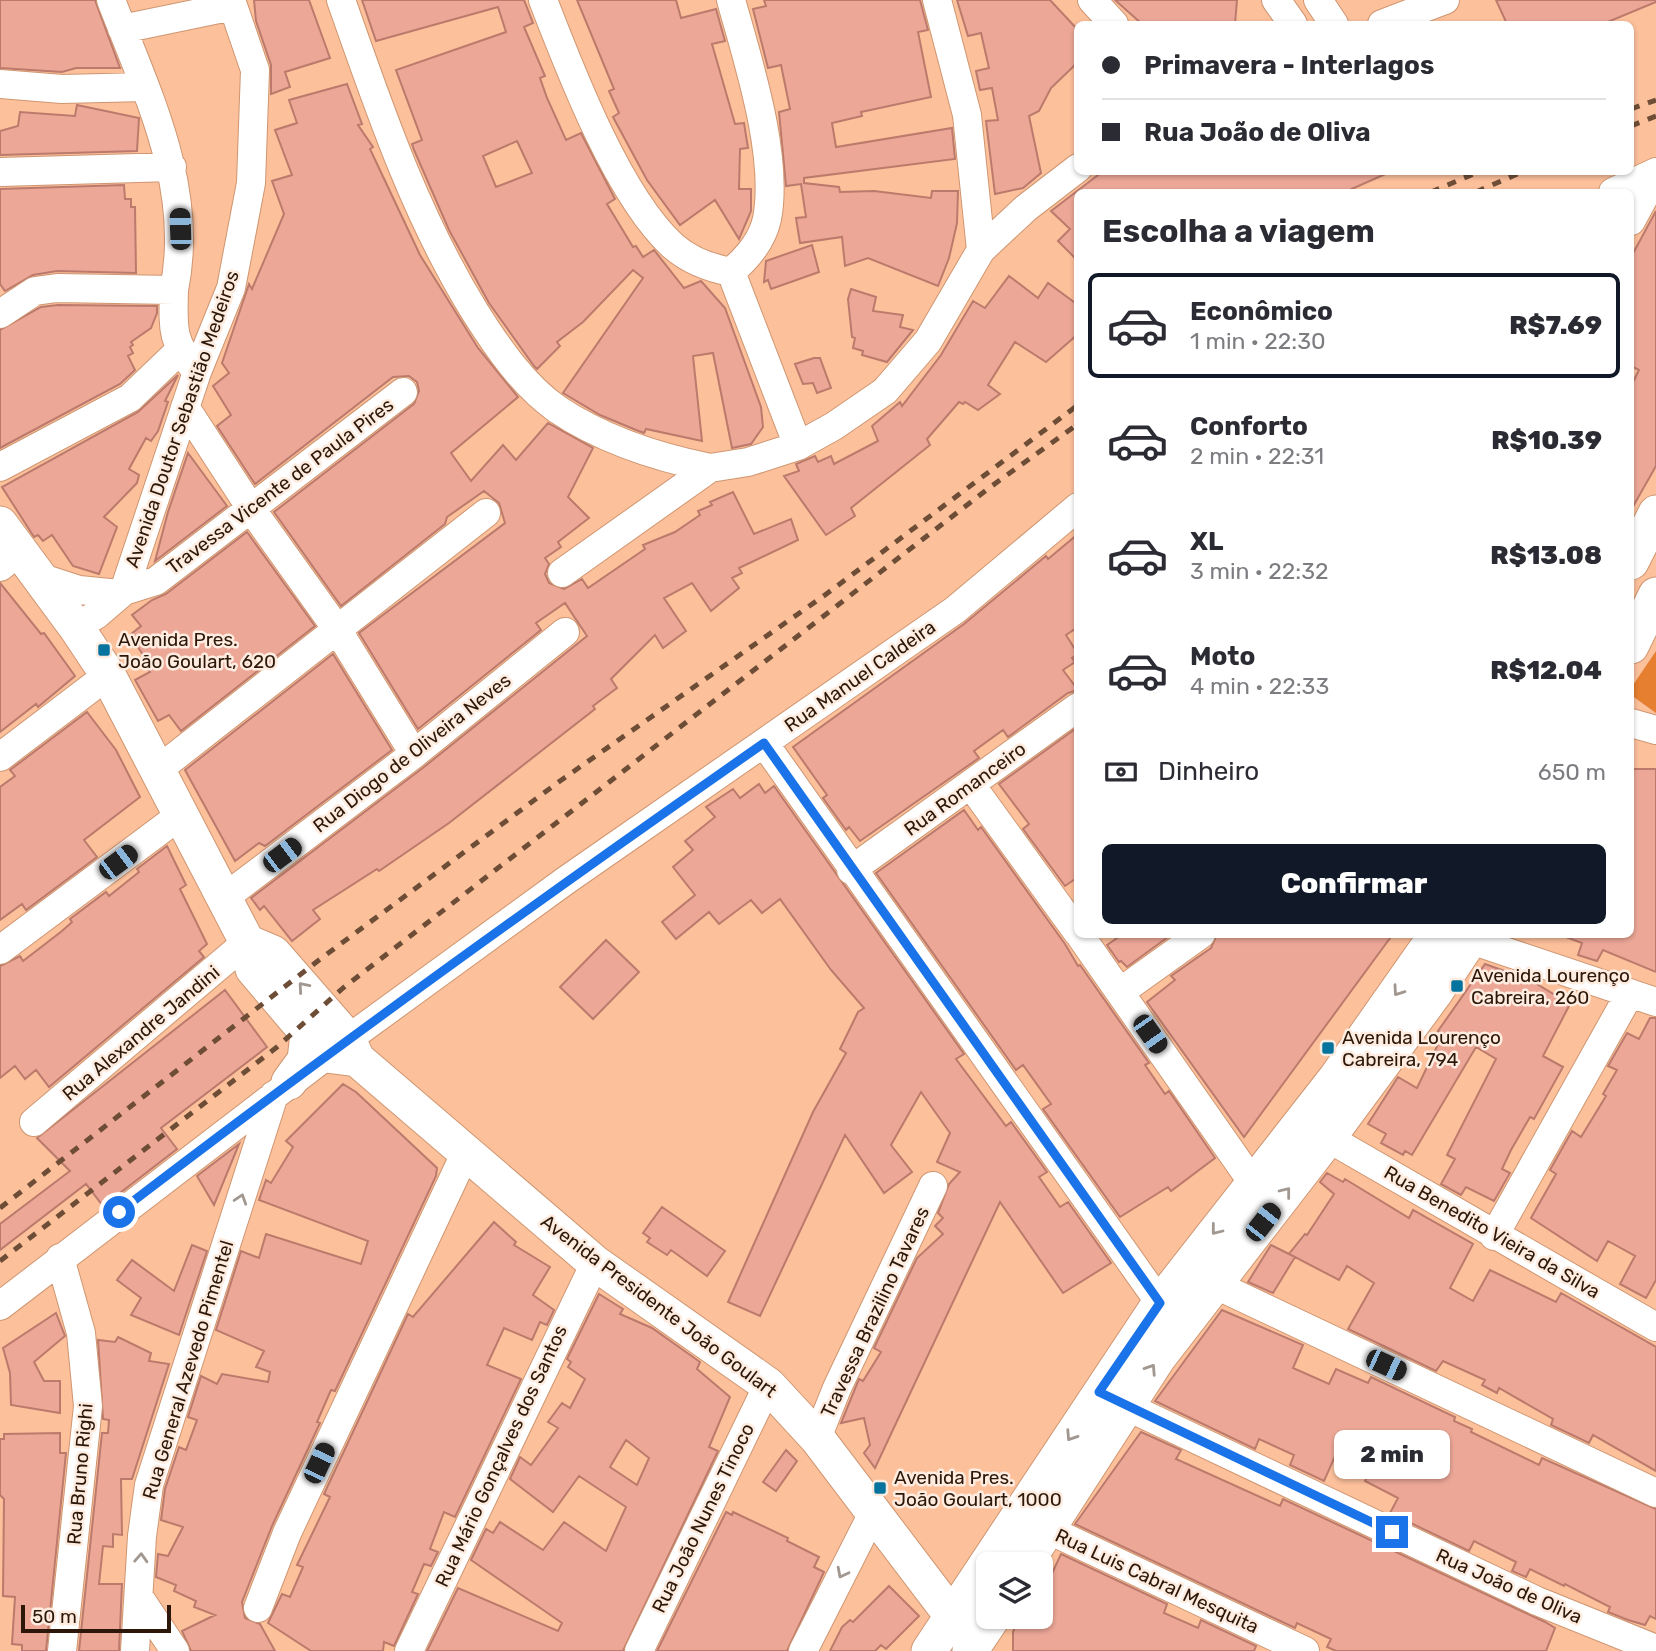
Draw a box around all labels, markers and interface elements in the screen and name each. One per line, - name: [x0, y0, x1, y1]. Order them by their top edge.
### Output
- text: Primavera - Interlagos: [1144, 50, 1434, 81]
- text: Rua João de Oliva: [1144, 117, 1371, 148]
- car: [169, 208, 192, 250]
- text: Escolha a viagem: [1102, 212, 1375, 250]
- street label: Avenida Doutor Sebastião Medeiros: [120, 267, 244, 571]
- icon: car: [1106, 294, 1169, 357]
- text: Econômico: [1190, 296, 1333, 327]
- text: R$7.69: [1509, 310, 1602, 341]
- text: 1 min · 22:30: [1190, 327, 1326, 355]
- street label: Travessa Vicente de Paula Pires: [162, 393, 398, 579]
- icon: car: [1106, 409, 1169, 472]
- text: Conforto: [1190, 411, 1308, 442]
- text: R$10.39: [1491, 425, 1602, 456]
- text: 2 min · 22:31: [1190, 442, 1324, 470]
- icon: car: [1106, 524, 1169, 587]
- text: XL: [1190, 526, 1223, 557]
- text: R$13.08: [1490, 540, 1602, 571]
- text: 3 min · 22:32: [1190, 557, 1328, 585]
- street label: Rua Manuel Caldeira: [780, 615, 940, 737]
- place label: Avenida Pres. João Goulart, 620: [118, 628, 276, 673]
- icon: car: [1106, 639, 1169, 702]
- text: Moto: [1190, 641, 1255, 672]
- marker: Avenida Pres. João Goulart, 620: [96, 642, 112, 658]
- text: R$12.04: [1490, 655, 1602, 686]
- street label: Rua Diogo de Oliveira Neves: [308, 669, 516, 837]
- text: 4 min · 22:33: [1190, 672, 1329, 700]
- street label: Rua Romanceiro: [900, 737, 1030, 841]
- icon: cash: [1102, 753, 1140, 791]
- text: Dinheiro: [1158, 756, 1259, 787]
- text: 650 m: [1538, 758, 1606, 786]
- car: [259, 834, 306, 876]
- car: [95, 841, 142, 883]
- button: Confirmar: [1102, 844, 1606, 924]
- street label: Rua Alexandre Jandini: [58, 961, 224, 1105]
- place label: Avenida Lourenço Cabreira, 260: [1471, 964, 1630, 1009]
- marker: Avenida Lourenço Cabreira, 260: [1449, 978, 1465, 994]
- one-way arrow: [299, 982, 311, 995]
- one-way arrow: [1394, 983, 1406, 996]
- car: [1130, 1011, 1171, 1057]
- place label: Avenida Lourenço Cabreira, 794: [1342, 1026, 1501, 1071]
- marker: Avenida Lourenço Cabreira, 794: [1320, 1040, 1336, 1056]
- street label: Rua Benedito Vieira da Silva: [1380, 1161, 1604, 1303]
- one-way arrow: [1278, 1187, 1290, 1200]
- one-way arrow: [233, 1193, 248, 1205]
- route start: [103, 1196, 135, 1228]
- car: [1242, 1199, 1285, 1245]
- street label: Travessa Brazilino Tavares: [816, 1203, 934, 1421]
- street label: Avenida Presidente João Goulart: [536, 1210, 782, 1403]
- one-way arrow: [1212, 1223, 1225, 1235]
- street label: Rua General Azevedo Pimentel: [138, 1238, 238, 1502]
- street label: Rua Mário Gonçalves dos Santos: [430, 1321, 572, 1591]
- car: [1363, 1347, 1410, 1383]
- one-way arrow: [1142, 1364, 1155, 1377]
- street label: Rua Bruno Righi: [62, 1402, 98, 1546]
- street label: Rua João Nunes Tinoco: [647, 1419, 759, 1617]
- one-way arrow: [1066, 1428, 1079, 1441]
- callout: 2 min: [1334, 1430, 1450, 1480]
- car: [301, 1440, 338, 1486]
- text: 2 min: [1360, 1440, 1424, 1468]
- place label: Avenida Pres. João Goulart, 1000: [894, 1466, 1062, 1511]
- marker: Avenida Pres. João Goulart, 1000: [872, 1480, 888, 1496]
- route end: [1376, 1516, 1408, 1548]
- street label: Rua Luis Cabral Mesquita: [1052, 1524, 1262, 1638]
- street label: Rua João de Oliva: [1432, 1543, 1586, 1629]
- map controls: [976, 1552, 1053, 1629]
- button: layers: [976, 1552, 1053, 1629]
- one-way arrow: [133, 1553, 148, 1564]
- one-way arrow: [837, 1566, 851, 1578]
- scale bar: [21, 1602, 172, 1634]
- text: 50 m: [32, 1605, 77, 1628]

